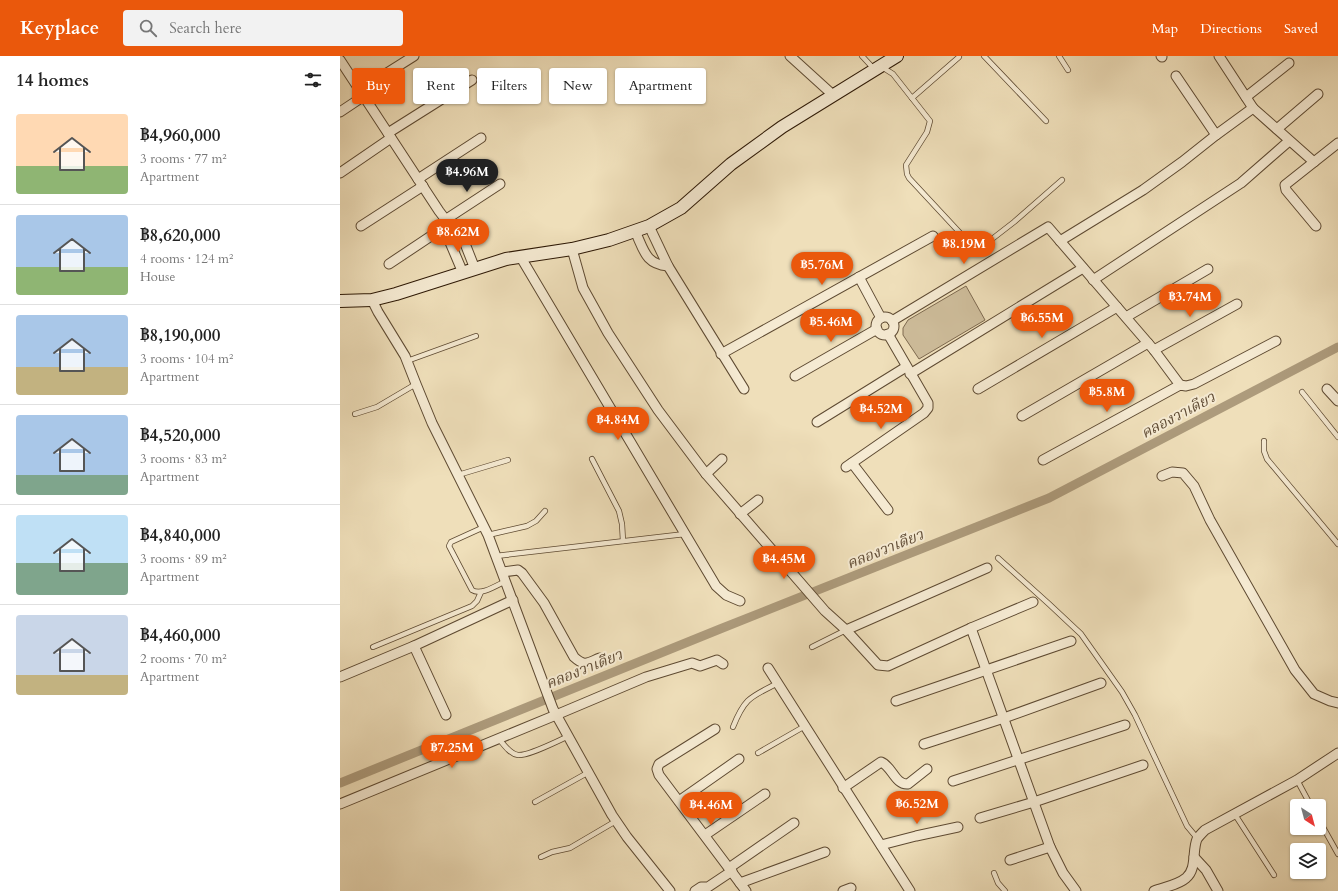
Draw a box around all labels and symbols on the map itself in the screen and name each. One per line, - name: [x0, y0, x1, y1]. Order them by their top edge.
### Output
- pin: ฿4.96M: [434, 159, 500, 193]
- pin: ฿8.62M: [425, 219, 491, 253]
- pin: ฿8.19M: [931, 231, 997, 265]
- pin: ฿5.76M: [789, 252, 855, 286]
- pin: ฿3.74M: [1157, 284, 1223, 318]
- pin: ฿6.55M: [1009, 305, 1075, 339]
- pin: ฿5.46M: [798, 309, 864, 343]
- pin: ฿5.8M: [1079, 379, 1135, 413]
- water label: คลองวาเดียว: [1137, 387, 1220, 443]
- pin: ฿4.52M: [848, 396, 914, 430]
- pin: ฿4.84M: [585, 407, 651, 441]
- water label: คลองวาเดียว: [844, 524, 928, 573]
- pin: ฿4.45M: [751, 546, 817, 580]
- water label: คลองวาเดียว: [543, 644, 627, 693]
- pin: ฿7.25M: [419, 735, 485, 769]
- pin: ฿6.52M: [884, 791, 950, 825]
- pin: ฿4.46M: [678, 792, 744, 826]
- north arrow: [1290, 799, 1326, 835]

